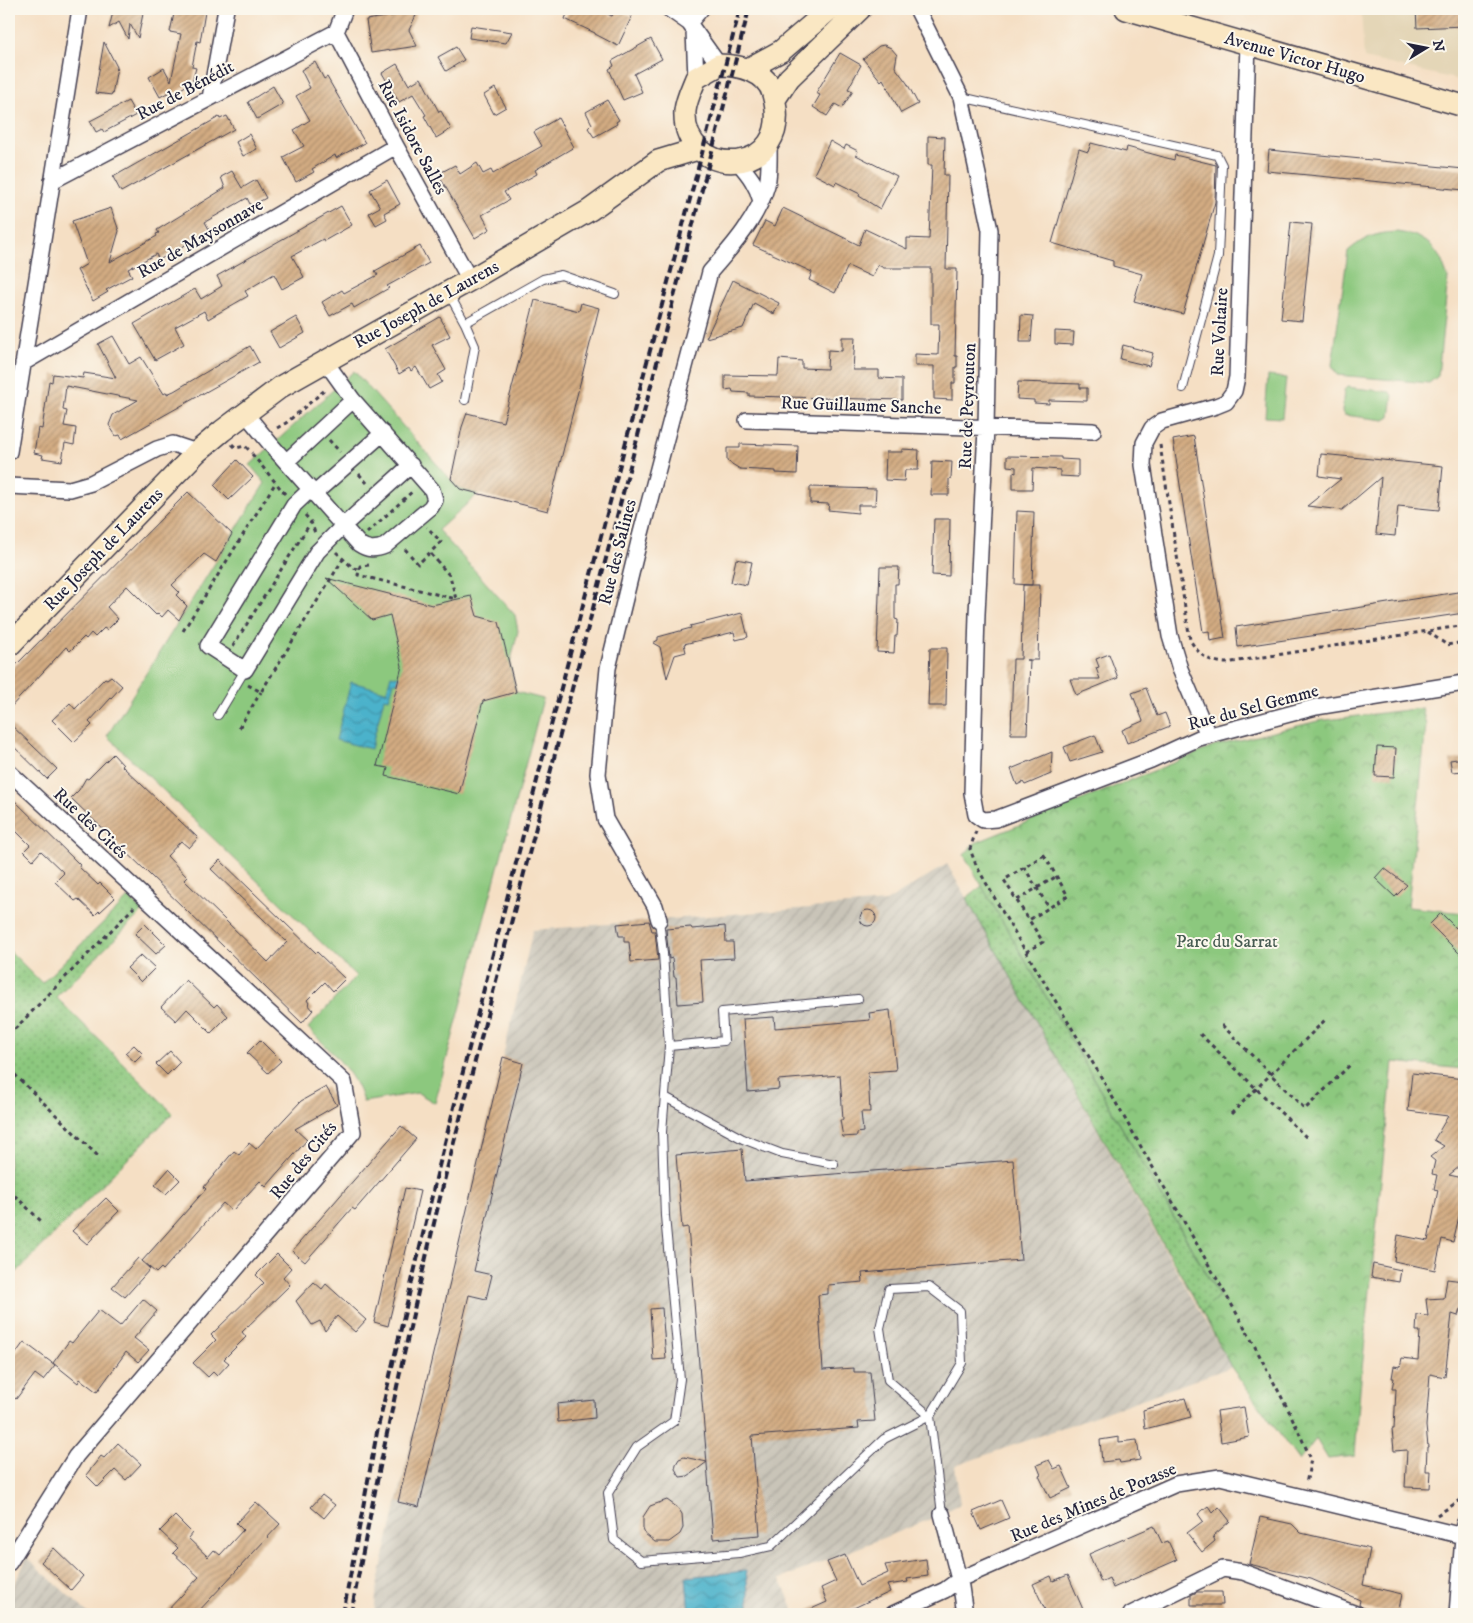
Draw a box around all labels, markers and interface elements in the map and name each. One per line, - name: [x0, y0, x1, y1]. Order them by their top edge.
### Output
- north arrow: [1400, 22, 1450, 72]
- street label: Avenue Victor Hugo: [1222, 27, 1368, 89]
- text: N: [1428, 39, 1448, 54]
- street label: Rue de Bénédit: [133, 56, 238, 126]
- street label: Rue Isidore Salles: [373, 76, 452, 199]
- street label: Rue de Maysonnave: [134, 194, 267, 284]
- street label: Rue Joseph de Laurens: [350, 256, 503, 354]
- street label: Rue Voltaire: [1207, 287, 1233, 377]
- street label: Rue de Peyrouton: [955, 342, 981, 470]
- street label: Rue Guillaume Sanche: [780, 392, 942, 420]
- street label: Rue Joseph de Laurens: [39, 484, 168, 616]
- street label: Rue des Salines: [594, 497, 642, 607]
- street label: Rue du Sel Gemme: [1186, 680, 1321, 736]
- street label: Rue des Cités: [48, 784, 132, 864]
- park label: Parc du Sarrat: [1176, 931, 1278, 953]
- street label: Rue des Cités: [266, 1117, 342, 1204]
- street label: Rue des Mines de Potasse: [1007, 1458, 1180, 1548]

